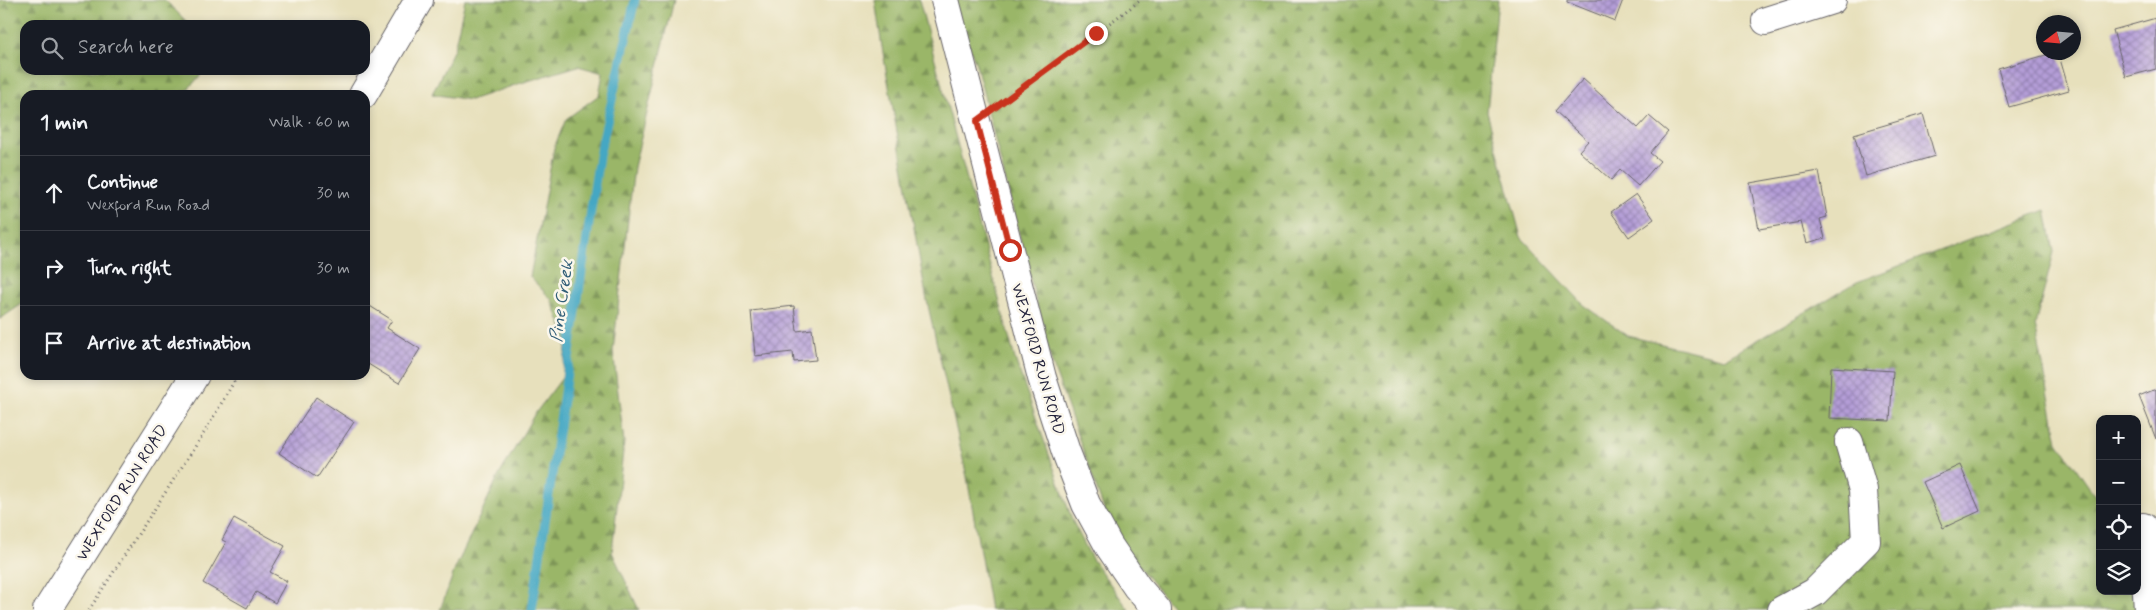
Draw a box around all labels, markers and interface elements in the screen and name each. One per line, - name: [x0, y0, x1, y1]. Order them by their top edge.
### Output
- north arrow: [2036, 15, 2081, 60]
- search box: [20, 20, 370, 75]
- route end: [1085, 22, 1108, 45]
- icon: search: [38, 34, 66, 62]
- text: Search here: [78, 35, 174, 60]
- text: 1 min: [40, 109, 88, 137]
- text: Walk · 60 m: [269, 112, 350, 133]
- text: Continue: [87, 170, 158, 195]
- icon: ahead: [40, 179, 68, 207]
- text: 30 m: [317, 183, 350, 204]
- text: Wexford Run Road: [87, 195, 210, 216]
- route start: [999, 239, 1022, 262]
- icon: right: [40, 254, 68, 282]
- text: Turn right: [87, 256, 171, 281]
- text: 30 m: [317, 258, 350, 279]
- water label: Pine Creek: [544, 258, 580, 344]
- street label: WEXFORD RUN ROAD: [1006, 281, 1069, 438]
- icon: arrive: [40, 329, 68, 357]
- text: Arrive at destination: [87, 331, 251, 356]
- map controls: [2096, 415, 2141, 595]
- button: +: [2096, 415, 2141, 460]
- street label: WEXFORD RUN ROAD: [72, 421, 173, 565]
- button: −: [2096, 460, 2141, 505]
- button: locate: [2096, 505, 2141, 550]
- button: layers: [2096, 550, 2141, 595]

